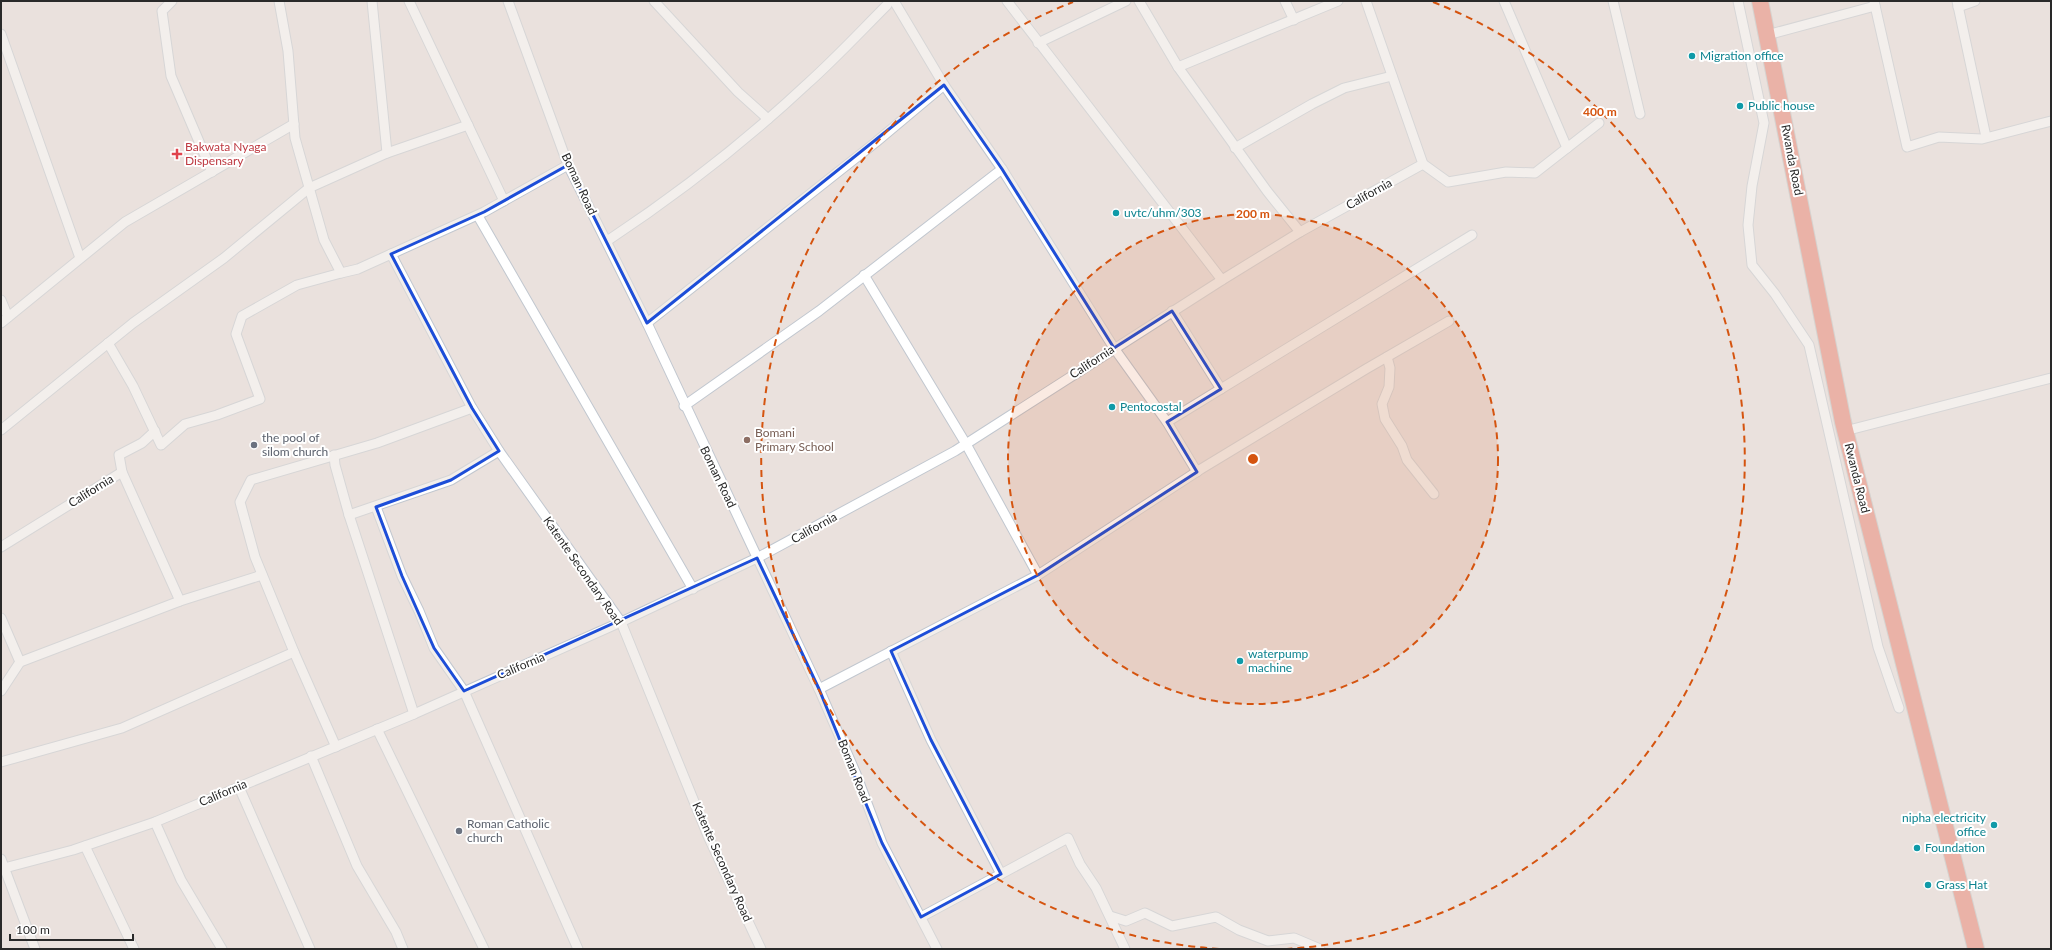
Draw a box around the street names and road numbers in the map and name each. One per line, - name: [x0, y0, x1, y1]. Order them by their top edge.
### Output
- street label: Rwanda Road: [1778, 123, 1807, 197]
- street label: Boman Road: [559, 150, 600, 217]
- street label: California: [1343, 175, 1394, 212]
- street label: California: [1066, 342, 1117, 382]
- street label: Rwanda Road: [1842, 441, 1873, 515]
- street label: Boman Road: [697, 444, 740, 510]
- street label: California: [65, 471, 116, 510]
- street label: California: [788, 509, 839, 546]
- street label: Katente Secondary Road: [540, 513, 627, 628]
- street label: California: [495, 649, 547, 682]
- street label: Boman Road: [835, 737, 874, 805]
- street label: California: [197, 776, 249, 809]
- street label: Katente Secondary Road: [689, 800, 756, 924]

